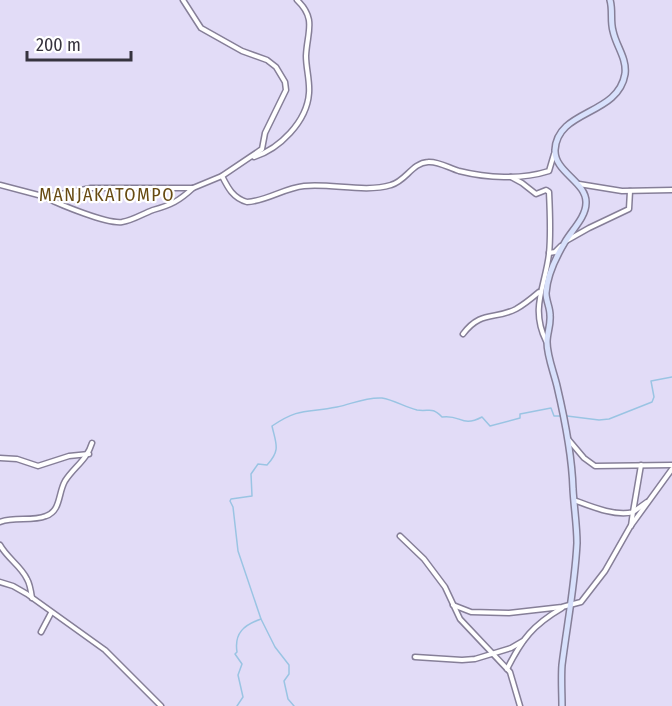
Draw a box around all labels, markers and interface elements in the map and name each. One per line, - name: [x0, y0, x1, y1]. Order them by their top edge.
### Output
- scale bar: [27, 24, 130, 62]
- text: 200 m: [36, 34, 81, 56]
- district label: MANJAKATOMPO: [39, 184, 175, 206]

